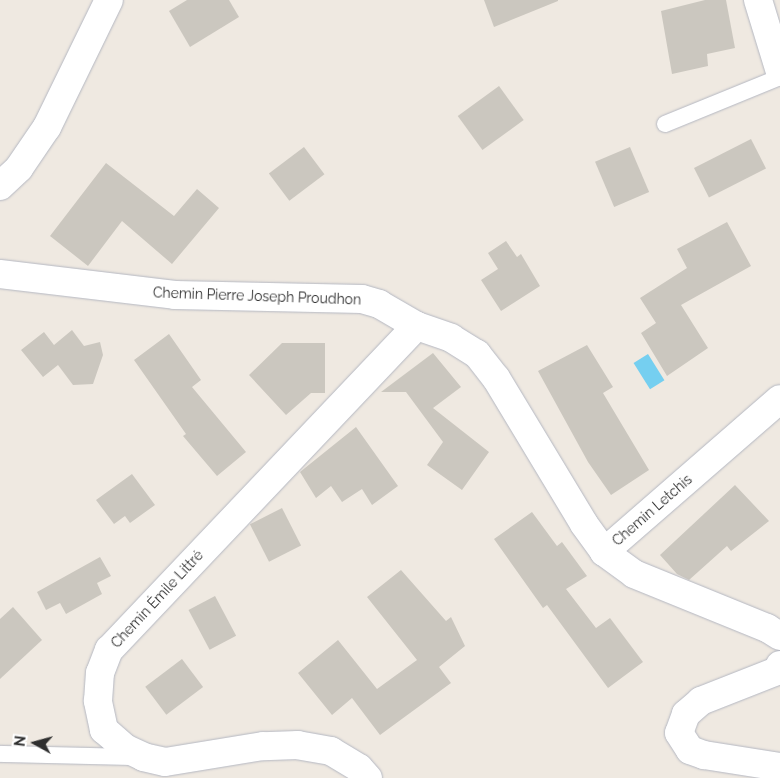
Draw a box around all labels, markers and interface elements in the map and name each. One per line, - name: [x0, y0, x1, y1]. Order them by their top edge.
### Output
- street label: Chemin Pierre Joseph Proudhon: [152, 284, 362, 308]
- street label: Chemin Letchis: [609, 471, 695, 549]
- street label: Chemin Émile Littré: [108, 547, 206, 651]
- north arrow: [10, 718, 60, 768]
- text: N: [12, 735, 29, 747]

